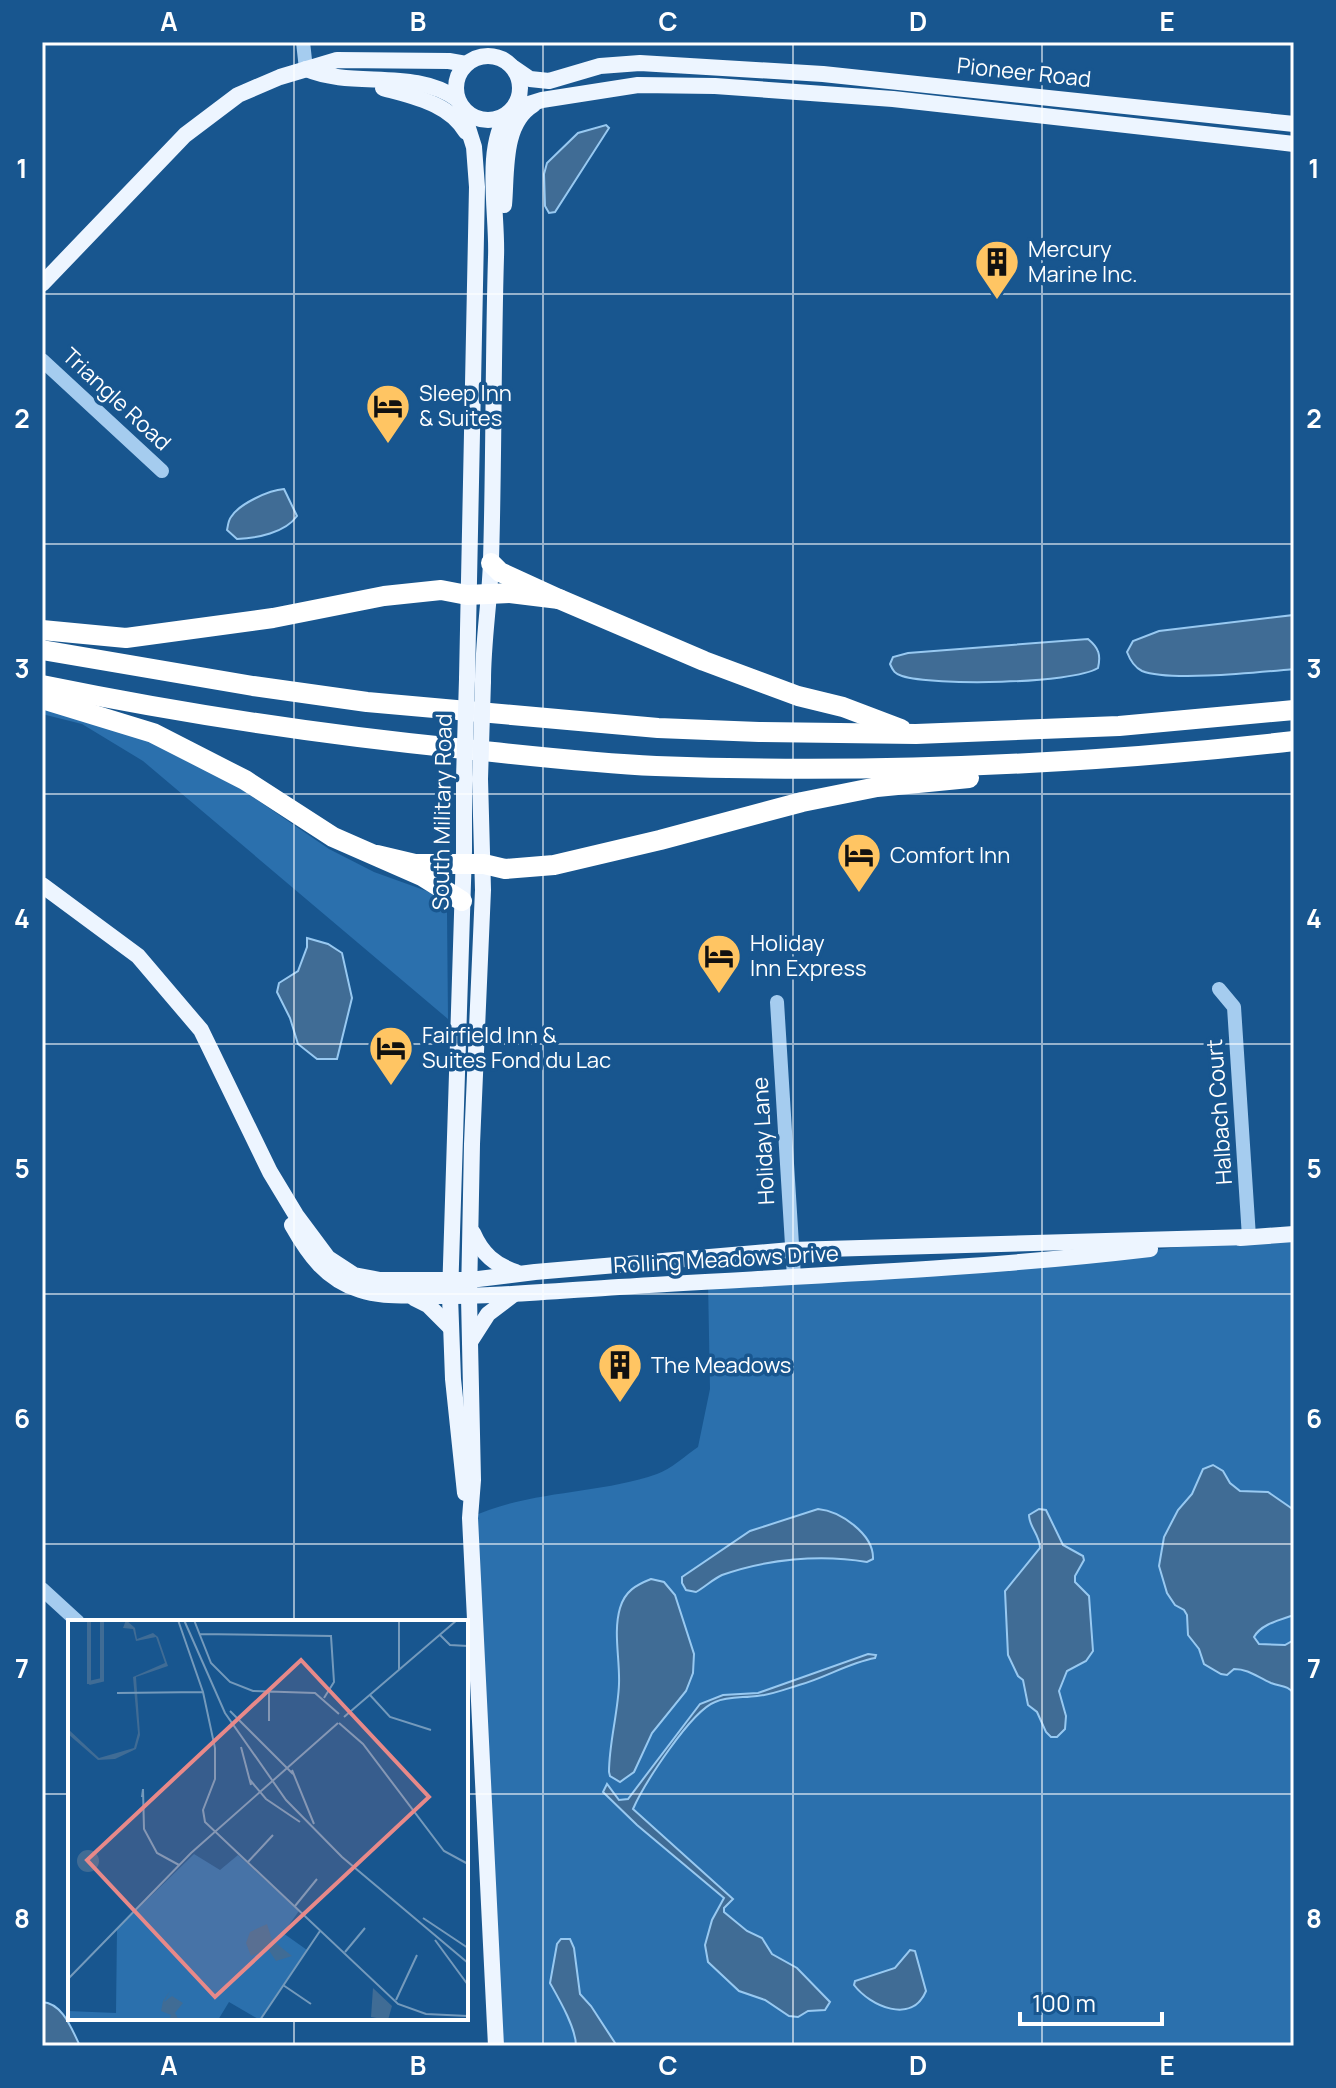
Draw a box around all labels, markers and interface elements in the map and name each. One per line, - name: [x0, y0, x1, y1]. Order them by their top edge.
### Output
- text: A: [160, 3, 178, 39]
- text: B: [410, 3, 426, 39]
- text: C: [658, 3, 678, 39]
- text: D: [909, 3, 927, 39]
- text: E: [1159, 3, 1175, 39]
- street label: Pioneer Road: [955, 50, 1093, 94]
- text: 1: [16, 150, 28, 186]
- text: 1: [1308, 150, 1320, 186]
- place label: Mercury Marine Inc.: [1028, 234, 1137, 289]
- building icon: Mercury Marine Inc.: [973, 238, 1021, 301]
- street label: Triangle Road: [56, 341, 178, 457]
- place label: Sleep Inn & Suites: [419, 378, 512, 433]
- hotel icon: Sleep Inn & Suites: [364, 382, 412, 445]
- text: 2: [14, 400, 30, 436]
- text: 2: [1306, 400, 1322, 436]
- text: 3: [14, 650, 30, 686]
- text: 3: [1306, 650, 1322, 686]
- street label: South Military Road: [425, 713, 459, 911]
- hotel icon: Comfort Inn: [835, 831, 883, 894]
- place label: Comfort Inn: [890, 840, 1010, 870]
- text: 4: [14, 900, 30, 936]
- text: 4: [1306, 900, 1322, 936]
- place label: Holiday Inn Express: [750, 928, 867, 983]
- hotel icon: Holiday Inn Express: [695, 932, 743, 995]
- place label: Fairfield Inn & Suites Fond du Lac: [422, 1020, 611, 1075]
- hotel icon: Fairfield Inn & Suites Fond du Lac: [367, 1024, 415, 1087]
- street label: Halbach Court: [1199, 1038, 1239, 1186]
- street label: Holiday Lane: [745, 1076, 781, 1206]
- text: 5: [14, 1150, 30, 1186]
- text: 5: [1306, 1150, 1322, 1186]
- street label: Rolling Meadows Drive: [613, 1238, 840, 1280]
- building icon: The Meadows: [596, 1341, 644, 1404]
- place label: The Meadows: [651, 1350, 791, 1380]
- text: 6: [14, 1400, 30, 1436]
- text: 6: [1306, 1400, 1322, 1436]
- inset map: [68, 1620, 468, 2020]
- text: 7: [15, 1650, 29, 1686]
- text: 7: [1307, 1650, 1321, 1686]
- text: 8: [14, 1900, 30, 1936]
- text: 8: [1306, 1900, 1322, 1936]
- scale bar: [1020, 1976, 1162, 2026]
- text: 100 m: [1032, 1986, 1096, 2019]
- text: A: [160, 2047, 178, 2083]
- text: B: [410, 2047, 426, 2083]
- text: C: [658, 2047, 678, 2083]
- text: D: [909, 2047, 927, 2083]
- text: E: [1159, 2047, 1175, 2083]

